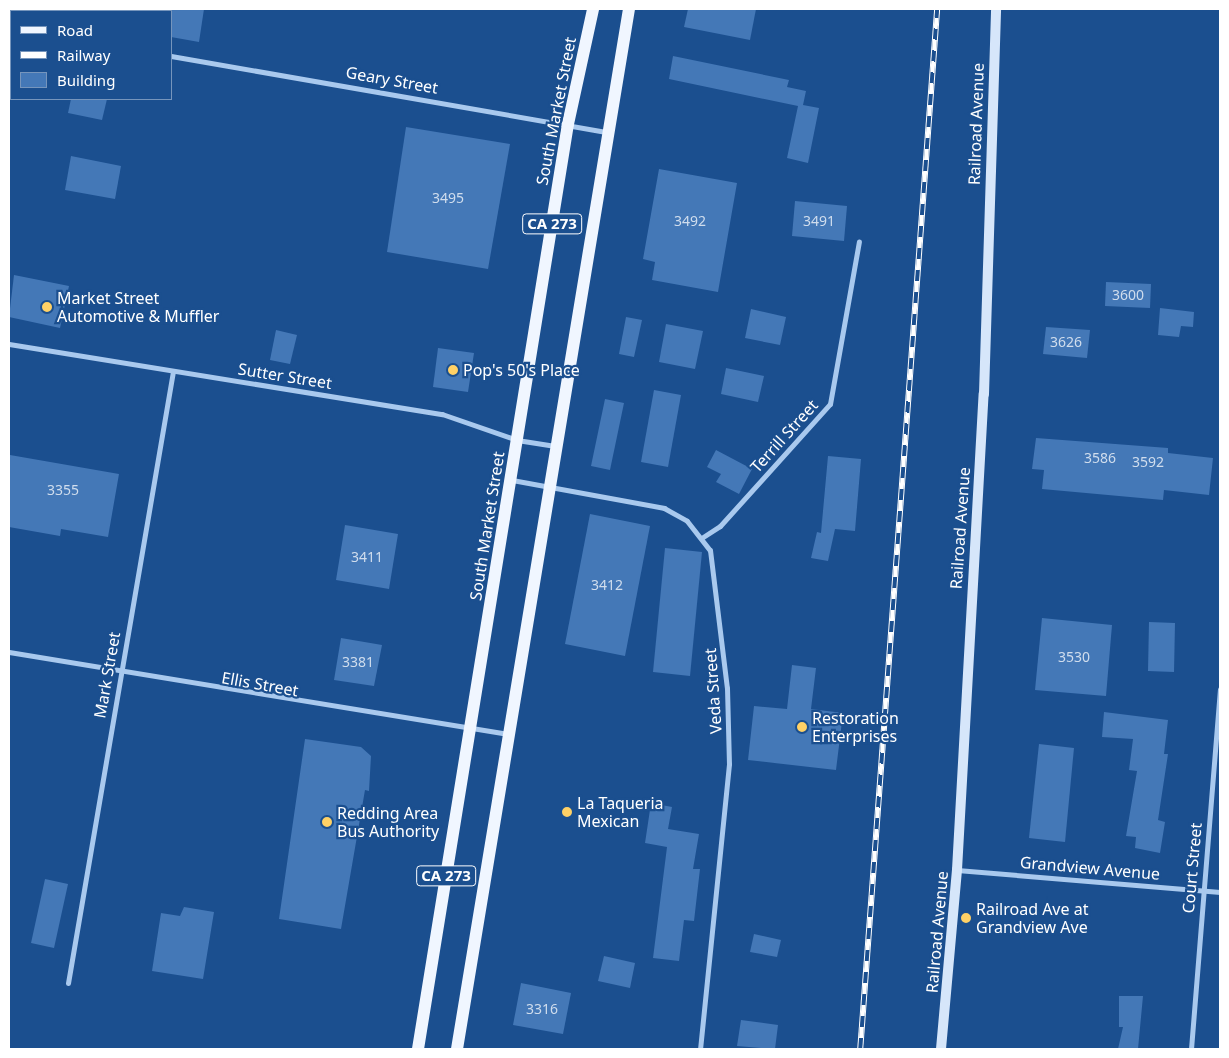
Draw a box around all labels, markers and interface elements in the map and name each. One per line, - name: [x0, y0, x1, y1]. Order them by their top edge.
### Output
- legend: [10, 10, 172, 100]
- text: Road: [57, 20, 93, 40]
- street label: South Market Street: [532, 35, 580, 187]
- text: Railway: [57, 45, 110, 65]
- street label: Geary Street: [344, 62, 440, 98]
- street label: Railroad Avenue: [964, 63, 988, 185]
- text: Building: [57, 70, 115, 90]
- house number: 3495: [432, 190, 464, 206]
- road number: CA 273: [522, 212, 582, 236]
- house number: 3492: [674, 213, 706, 229]
- house number: 3491: [803, 213, 835, 229]
- house number: 3600: [1112, 287, 1144, 303]
- place label: Market Street Automotive & Muffler: [57, 288, 219, 326]
- marker: Market Street Automotive & Muffler: [41, 301, 53, 313]
- house number: 3626: [1050, 334, 1082, 350]
- street label: Sutter Street: [237, 359, 333, 393]
- place label: Pop's 50's Place: [463, 360, 580, 380]
- marker: Pop's 50's Place: [447, 364, 459, 376]
- street label: Terrill Street: [746, 396, 822, 476]
- street label: South Market Street: [466, 450, 508, 602]
- house number: 3586: [1084, 450, 1116, 466]
- house number: 3592: [1132, 454, 1164, 470]
- street label: Railroad Avenue: [946, 466, 974, 590]
- house number: 3355: [47, 482, 79, 498]
- house number: 3411: [351, 549, 383, 565]
- house number: 3412: [591, 577, 623, 593]
- street label: Mark Street: [90, 630, 124, 720]
- street label: Veda Street: [700, 647, 726, 735]
- house number: 3530: [1058, 649, 1090, 665]
- house number: 3381: [342, 654, 374, 670]
- street label: Ellis Street: [220, 668, 300, 700]
- place label: Restoration Enterprises: [812, 708, 899, 746]
- marker: Restoration Enterprises: [796, 721, 808, 733]
- place label: La Taqueria Mexican: [577, 793, 664, 831]
- place label: Redding Area Bus Authority: [337, 803, 439, 841]
- marker: La Taqueria Mexican: [561, 806, 573, 818]
- marker: Redding Area Bus Authority: [321, 816, 333, 828]
- street label: Court Street: [1178, 822, 1206, 914]
- street label: Grandview Avenue: [1019, 852, 1161, 884]
- road number: CA 273: [416, 864, 476, 888]
- street label: Railroad Avenue: [922, 870, 952, 994]
- place label: Railroad Ave at Grandview Ave: [976, 899, 1088, 937]
- marker: Railroad Ave at Grandview Ave: [960, 912, 972, 924]
- house number: 3316: [526, 1001, 558, 1017]

